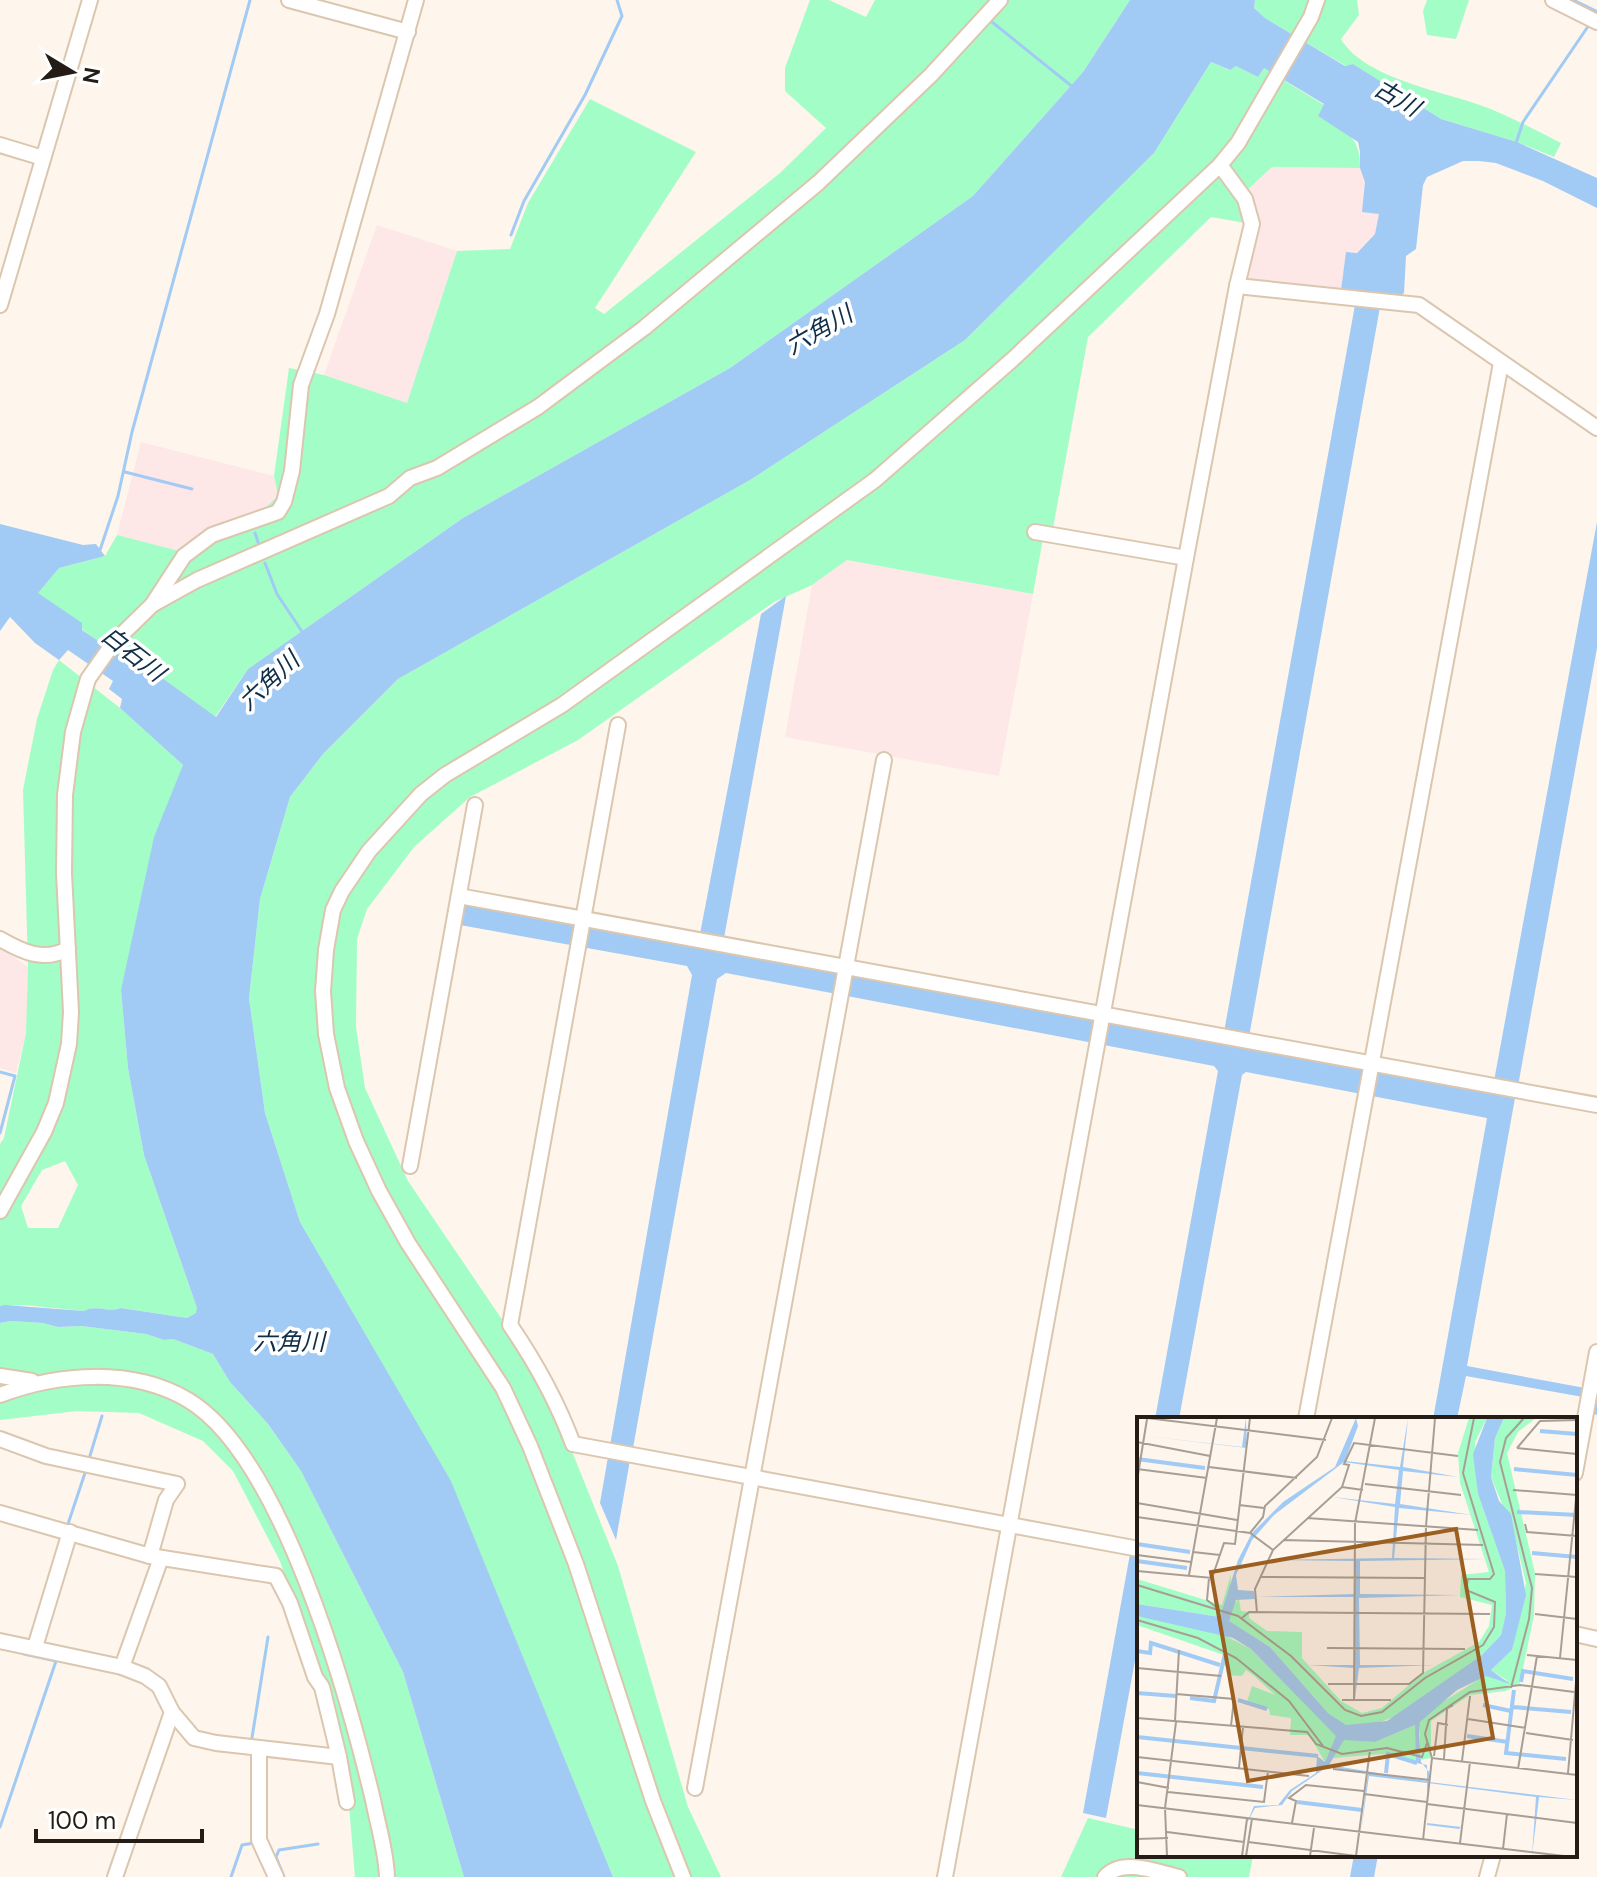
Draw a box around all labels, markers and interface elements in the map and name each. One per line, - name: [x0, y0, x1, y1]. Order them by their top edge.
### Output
- north arrow: [32, 32, 112, 112]
- text: N: [76, 65, 107, 86]
- water label: 古川: [1369, 72, 1428, 124]
- water label: 六角川: [780, 297, 860, 361]
- water label: 白石川: [95, 619, 174, 690]
- water label: 六角川: [232, 643, 308, 717]
- water label: 六角川: [253, 1326, 328, 1357]
- inset map: [1137, 1417, 1577, 1857]
- scale bar: [36, 1793, 202, 1843]
- text: 100 m: [48, 1805, 116, 1836]

